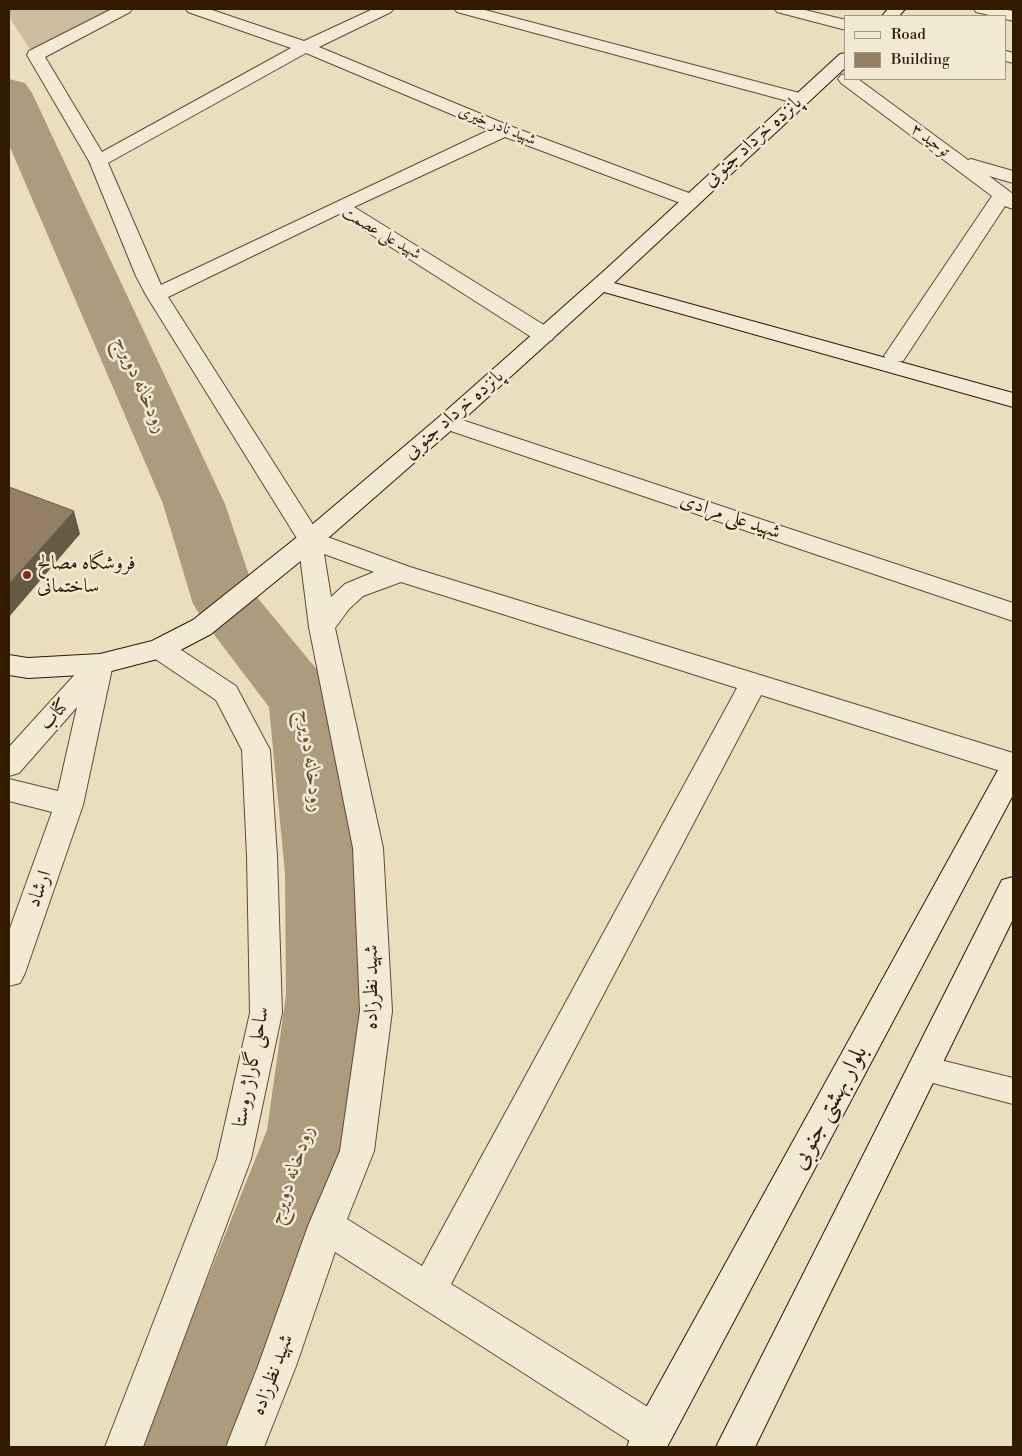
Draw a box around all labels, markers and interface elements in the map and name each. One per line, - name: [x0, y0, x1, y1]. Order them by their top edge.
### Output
- legend: [844, 15, 1007, 80]
- text: Road: [891, 25, 926, 44]
- text: Building: [891, 50, 950, 69]
- street label: پانزده خرداد جنوبی: [699, 91, 807, 193]
- street label: شهید نادر خیری: [455, 102, 539, 150]
- street label: توحید ۳: [907, 120, 953, 162]
- street label: شهید علی عصمت: [338, 204, 424, 264]
- water label: رودخانه دویرج: [107, 333, 173, 437]
- street label: پانزده خرداد جنوبی: [399, 365, 509, 465]
- street label: شهید علی مرادی: [677, 489, 783, 545]
- place label: فروشگاه مصالح ساختمانی: [37, 552, 136, 599]
- marker: فروشگاه مصالح ساختمانی: [21, 569, 33, 581]
- street label: کتاب: [35, 694, 75, 736]
- water label: رودخانه دویرج: [291, 708, 329, 814]
- street label: ارشاد: [22, 867, 58, 911]
- street label: شهید نظرزاده: [360, 945, 384, 1029]
- street label: ساحلی گاراژ روستا: [229, 1005, 275, 1129]
- street label: بلوار بهشتی جنوبی: [785, 1041, 875, 1175]
- water label: رودخانه دویرج: [263, 1122, 321, 1228]
- street label: شهید نظرزاده: [247, 1331, 299, 1419]

